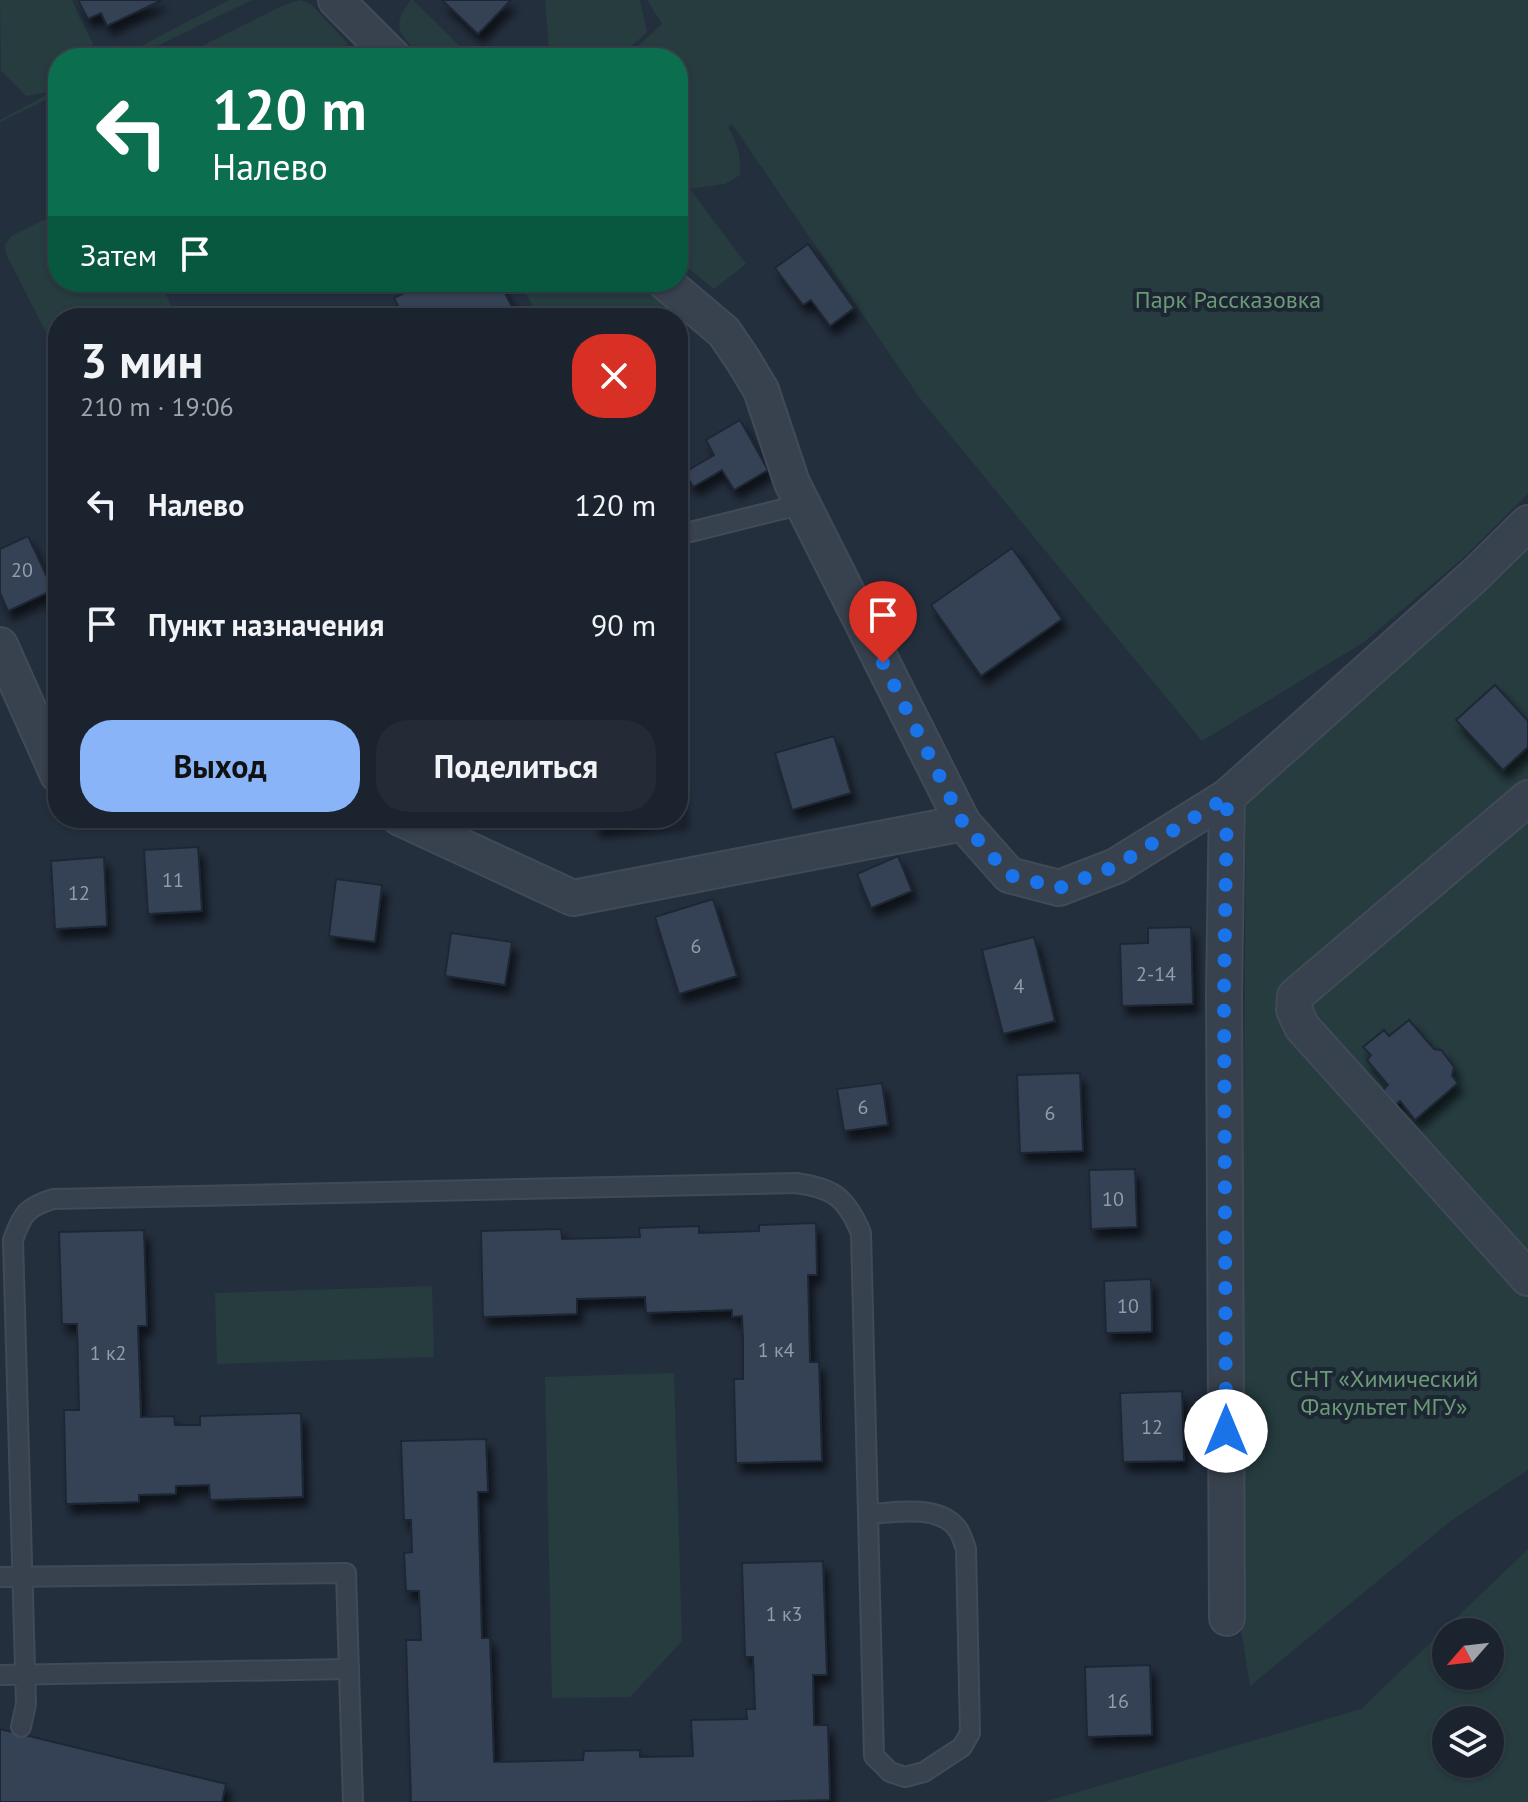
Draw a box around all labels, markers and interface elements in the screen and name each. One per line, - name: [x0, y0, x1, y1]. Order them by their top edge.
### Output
- text: 120 m: [212, 73, 367, 145]
- icon: left: [80, 80, 184, 184]
- text: Налево: [212, 143, 328, 190]
- icon: arrive: [173, 232, 217, 276]
- text: Затем: [80, 235, 157, 274]
- park label: Парк Рассказовка: [1135, 284, 1321, 315]
- text: 3 мин: [80, 329, 203, 391]
- button: close: [572, 334, 656, 418]
- text: 210 m · 19:06: [80, 390, 234, 423]
- icon: left: [80, 482, 124, 526]
- text: Налево: [148, 485, 244, 524]
- text: 120 m: [575, 485, 656, 524]
- house number: 20: [11, 557, 33, 583]
- pin: [849, 581, 917, 663]
- icon: arrive: [861, 593, 905, 637]
- icon: arrive: [80, 602, 124, 646]
- text: Пункт назначения: [148, 605, 384, 644]
- text: 90 m: [591, 605, 656, 644]
- button: Выход: [80, 720, 360, 812]
- button: Поделиться: [376, 720, 656, 812]
- house number: 11: [162, 867, 184, 893]
- house number: 12: [68, 880, 90, 906]
- house number: 6: [691, 933, 701, 959]
- house number: 2-14: [1136, 961, 1176, 987]
- house number: 4: [1014, 973, 1025, 999]
- house number: 6: [858, 1094, 868, 1120]
- house number: 6: [1045, 1100, 1055, 1126]
- house number: 10: [1102, 1186, 1124, 1212]
- house number: 10: [1117, 1293, 1139, 1319]
- house number: 1 к4: [758, 1337, 794, 1363]
- house number: 1 к2: [90, 1340, 126, 1366]
- park label: СНТ «Химический Факультет МГУ»: [1290, 1363, 1478, 1422]
- position arrow: [1184, 1389, 1268, 1473]
- house number: 12: [1141, 1414, 1163, 1440]
- house number: 1 к3: [766, 1601, 802, 1627]
- north arrow: [1432, 1618, 1504, 1690]
- map controls: [1432, 1618, 1504, 1778]
- house number: 16: [1107, 1688, 1129, 1714]
- button: layers: [1432, 1706, 1504, 1778]

